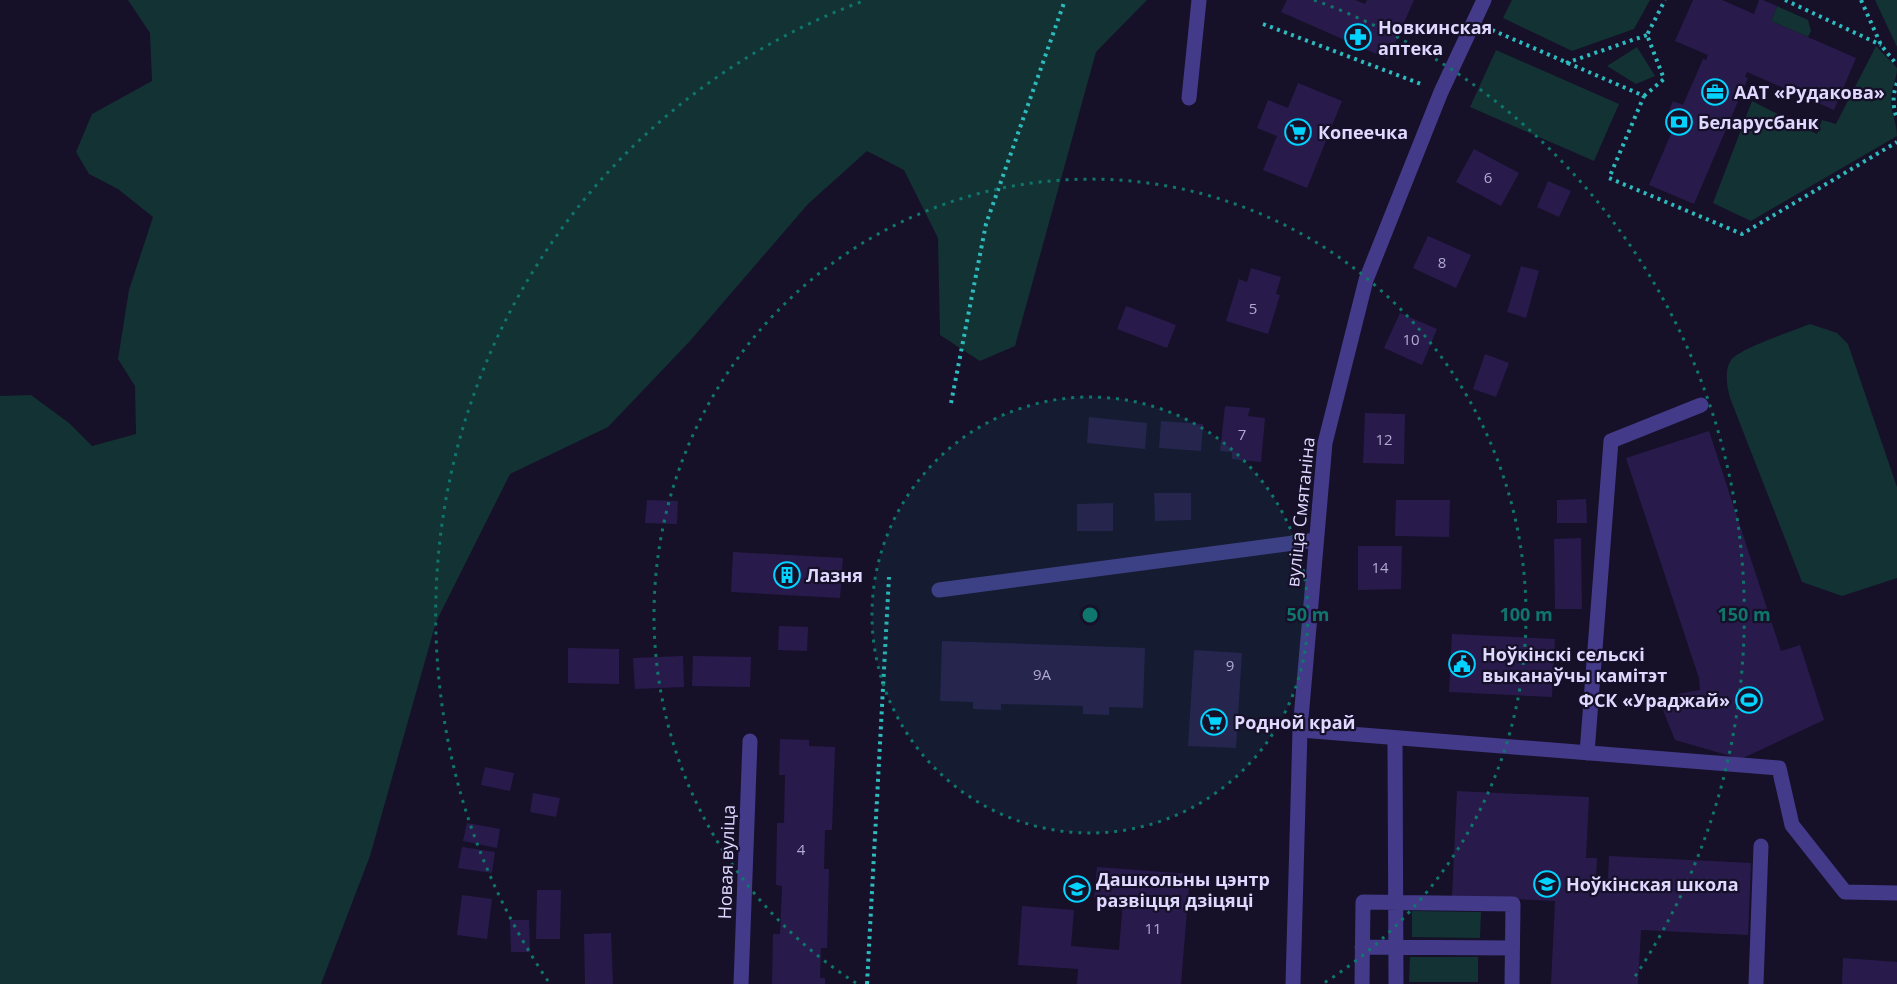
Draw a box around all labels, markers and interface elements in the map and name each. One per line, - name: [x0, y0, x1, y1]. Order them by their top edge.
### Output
- place label: Новкинская аптека: [1378, 15, 1492, 60]
- pharmacy icon: Новкинская аптека: [1343, 22, 1373, 52]
- office icon: ААТ «Рудакова»: [1700, 77, 1730, 107]
- place label: ААТ «Рудакова»: [1734, 80, 1885, 104]
- bank icon: Беларусбанк: [1664, 107, 1694, 137]
- place label: Беларусбанк: [1698, 110, 1819, 134]
- supermarket icon: Копеечка: [1283, 117, 1313, 147]
- place label: Копеечка: [1318, 120, 1408, 144]
- house number: 6: [1484, 167, 1492, 187]
- house number: 8: [1438, 252, 1446, 272]
- house number: 5: [1249, 298, 1257, 318]
- house number: 10: [1402, 329, 1420, 349]
- house number: 7: [1238, 424, 1246, 444]
- house number: 12: [1375, 429, 1393, 449]
- street label: вуліца Смятаніна: [1280, 436, 1320, 588]
- house number: 14: [1371, 557, 1389, 577]
- building icon: Лазня: [772, 560, 802, 590]
- place label: Лазня: [806, 563, 863, 587]
- text: 50 m: [1287, 602, 1329, 626]
- text: 100 m: [1499, 602, 1553, 626]
- text: 150 m: [1717, 602, 1771, 626]
- centre of rings: [1080, 605, 1100, 625]
- place label: Ноўкінскі сельскі выканаўчы камітэт: [1482, 642, 1667, 687]
- public building icon: Ноўкінскі сельскі выканаўчы камітэт: [1447, 649, 1477, 679]
- house number: 9: [1226, 655, 1234, 675]
- house number: 9А: [1033, 664, 1052, 684]
- sports icon: ФСК «Ураджай»: [1734, 685, 1764, 715]
- place label: ФСК «Ураджай»: [1578, 688, 1730, 712]
- supermarket icon: Родной край: [1199, 707, 1229, 737]
- place label: Родной край: [1234, 710, 1355, 734]
- street label: Новая вуліца: [712, 804, 740, 920]
- house number: 4: [797, 839, 806, 859]
- place label: Дашкольны цэнтр развіцця дзіцяці: [1096, 867, 1270, 912]
- school or university icon: Ноўкінская школа: [1532, 869, 1562, 899]
- place label: Ноўкінская школа: [1566, 872, 1739, 896]
- school or university icon: Дашкольны цэнтр развіцця дзіцяці: [1062, 874, 1092, 904]
- house number: 11: [1144, 918, 1162, 938]

